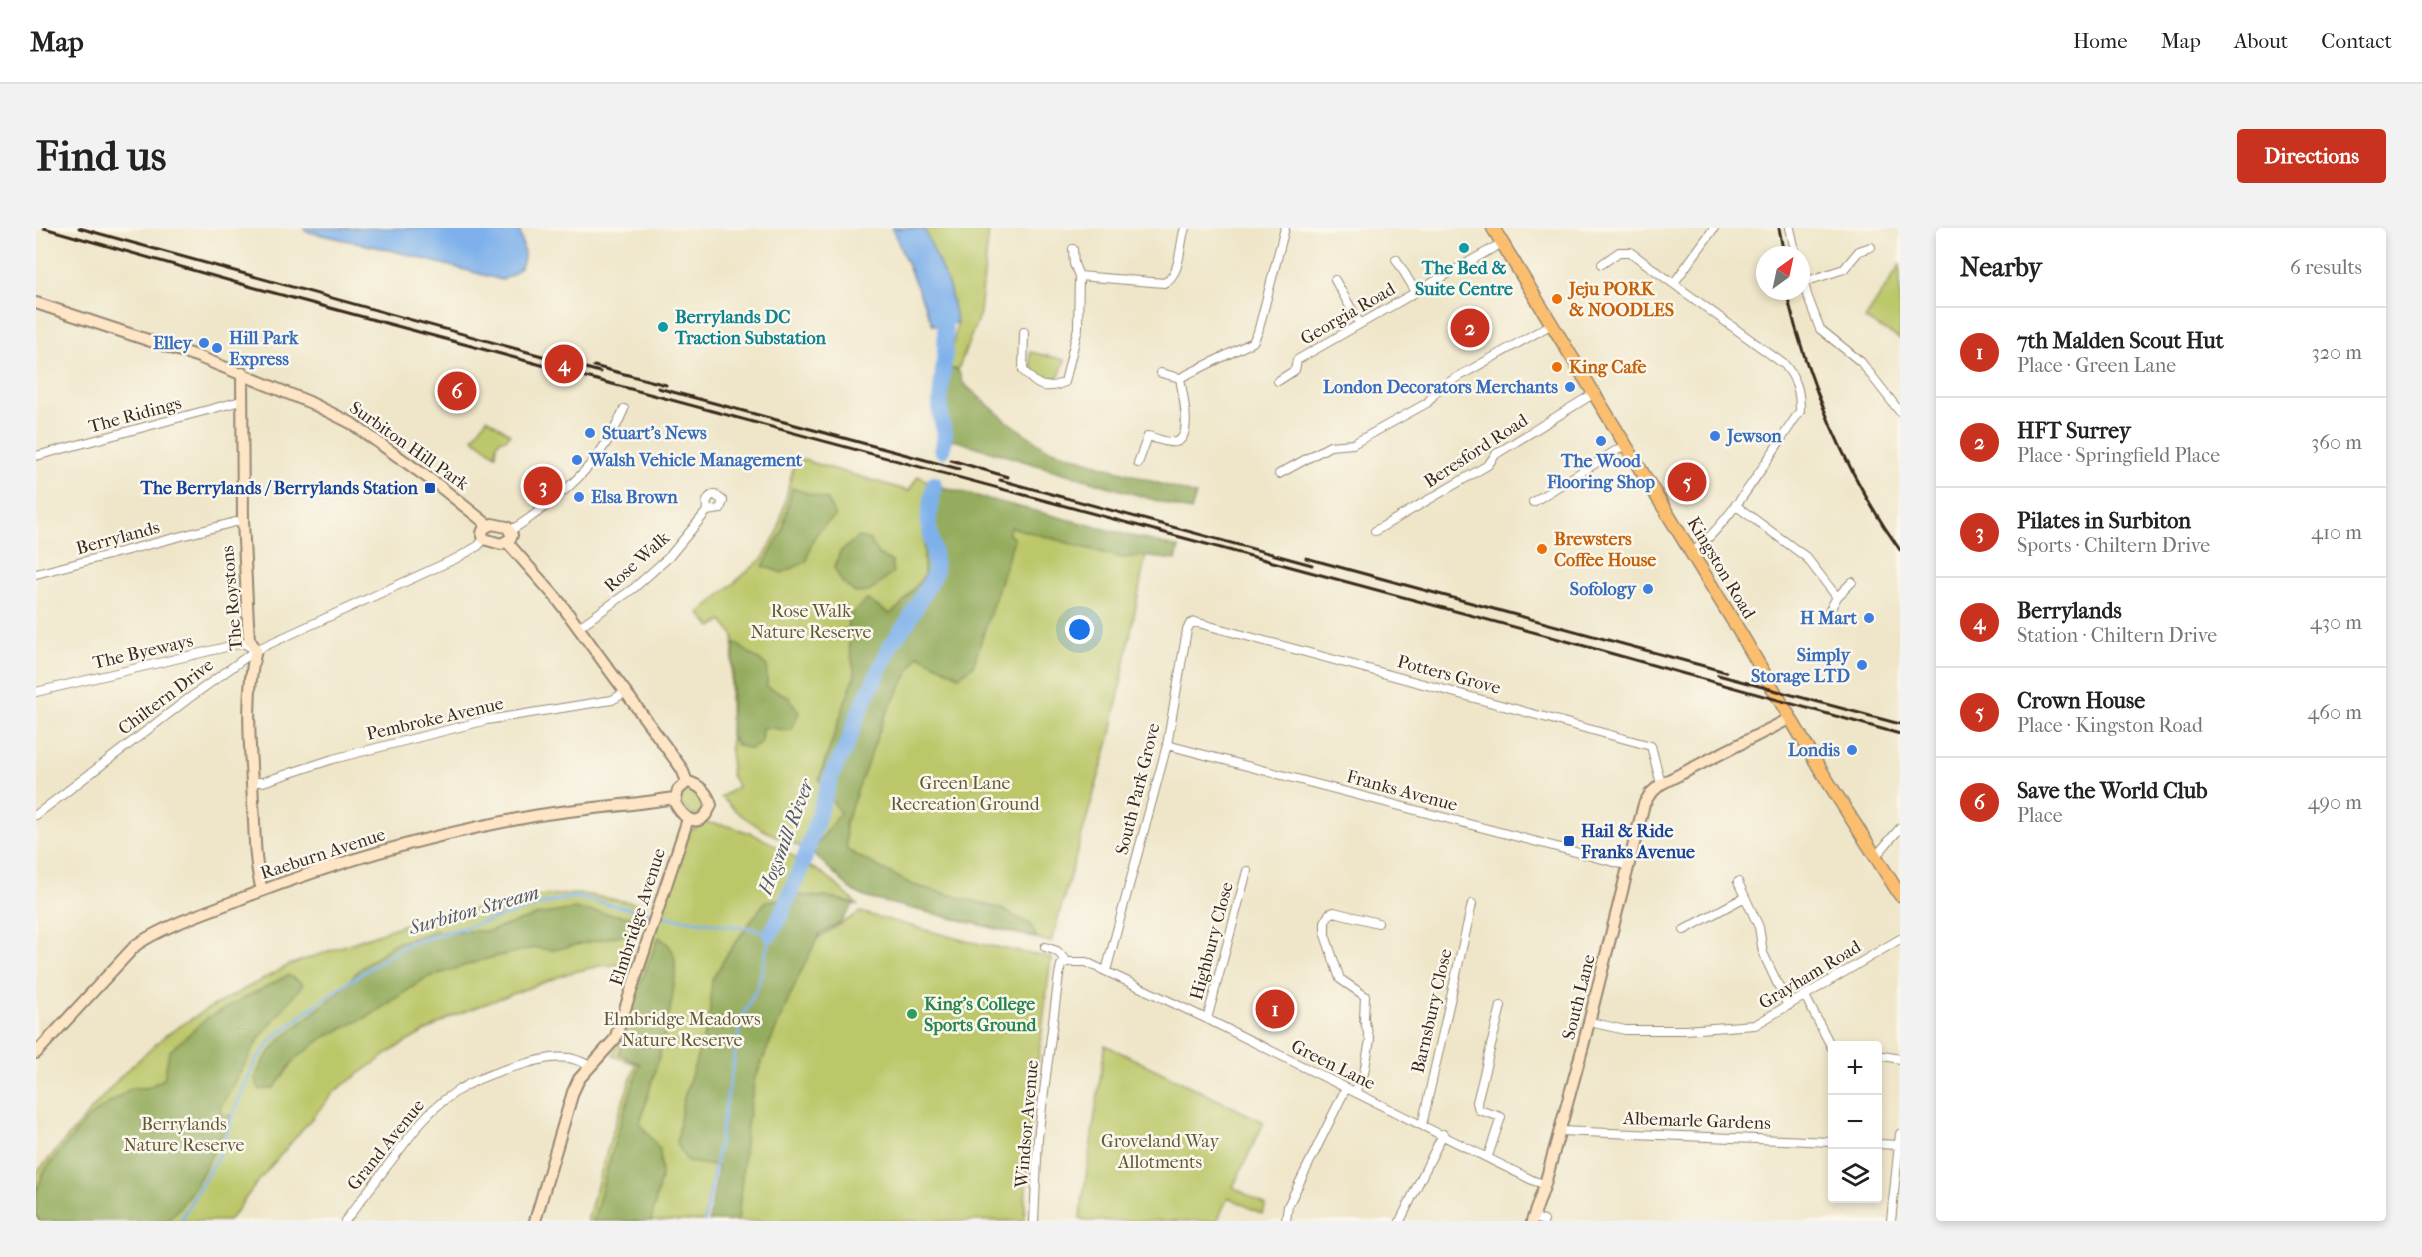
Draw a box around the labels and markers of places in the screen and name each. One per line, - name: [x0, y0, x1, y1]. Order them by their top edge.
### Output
- marker: The Bed & Suite Centre: [1457, 241, 1471, 255]
- place label: The Bed & Suite Centre: [1415, 258, 1513, 300]
- place label: Jeju PORK & NOODLES: [1567, 279, 1674, 321]
- marker: Jeju PORK & NOODLES: [1550, 292, 1564, 306]
- pin: 2: [1450, 306, 1490, 350]
- place label: Berrylands DC Traction Substation: [674, 307, 826, 349]
- marker: Berrylands DC Traction Substation: [656, 320, 670, 334]
- place label: Hill Park Express: [229, 328, 299, 370]
- place label: Elley: [153, 333, 193, 354]
- marker: Elley: [197, 336, 211, 350]
- marker: Hill Park Express: [210, 341, 224, 355]
- pin: 4: [544, 342, 584, 386]
- place label: King Cafe: [1569, 357, 1646, 378]
- marker: King Cafe: [1550, 360, 1564, 374]
- pin: 6: [438, 368, 476, 414]
- place label: London Decorators Merchants: [1323, 377, 1558, 398]
- marker: London Decorators Merchants: [1563, 380, 1577, 394]
- place label: Stuart's News: [602, 423, 707, 444]
- marker: Stuart's News: [583, 426, 597, 440]
- place label: Jewson: [1725, 426, 1782, 447]
- marker: Jewson: [1708, 429, 1722, 443]
- marker: The Wood Flooring Shop: [1594, 434, 1608, 448]
- place label: Walsh Vehicle Management: [588, 450, 803, 471]
- place label: The Wood Flooring Shop: [1546, 451, 1655, 493]
- marker: Walsh Vehicle Management: [570, 453, 584, 467]
- pin: 5: [1668, 460, 1706, 504]
- pin: 3: [524, 464, 562, 508]
- place label: The Berrylands / Berrylands Station: [140, 478, 419, 499]
- marker: The Berrylands / Berrylands Station: [423, 481, 437, 495]
- place label: Elsa Brown: [591, 487, 678, 508]
- marker: Elsa Brown: [572, 490, 586, 504]
- place label: Brewsters Coffee House: [1554, 529, 1656, 571]
- marker: Brewsters Coffee House: [1535, 542, 1549, 556]
- place label: Sofology: [1570, 579, 1637, 600]
- marker: Sofology: [1641, 582, 1655, 596]
- place label: H Mart: [1800, 608, 1858, 629]
- marker: H Mart: [1862, 611, 1876, 625]
- place label: Simply Storage LTD: [1751, 645, 1851, 687]
- marker: Simply Storage LTD: [1855, 658, 1869, 672]
- place label: Londis: [1788, 740, 1840, 761]
- marker: Londis: [1845, 743, 1859, 757]
- place label: Hail & Ride Franks Avenue: [1580, 821, 1695, 863]
- marker: Hail & Ride Franks Avenue: [1562, 834, 1576, 848]
- pin: 1: [1256, 986, 1294, 1032]
- place label: King's College Sports Ground: [924, 994, 1038, 1036]
- marker: King's College Sports Ground: [905, 1007, 919, 1021]

